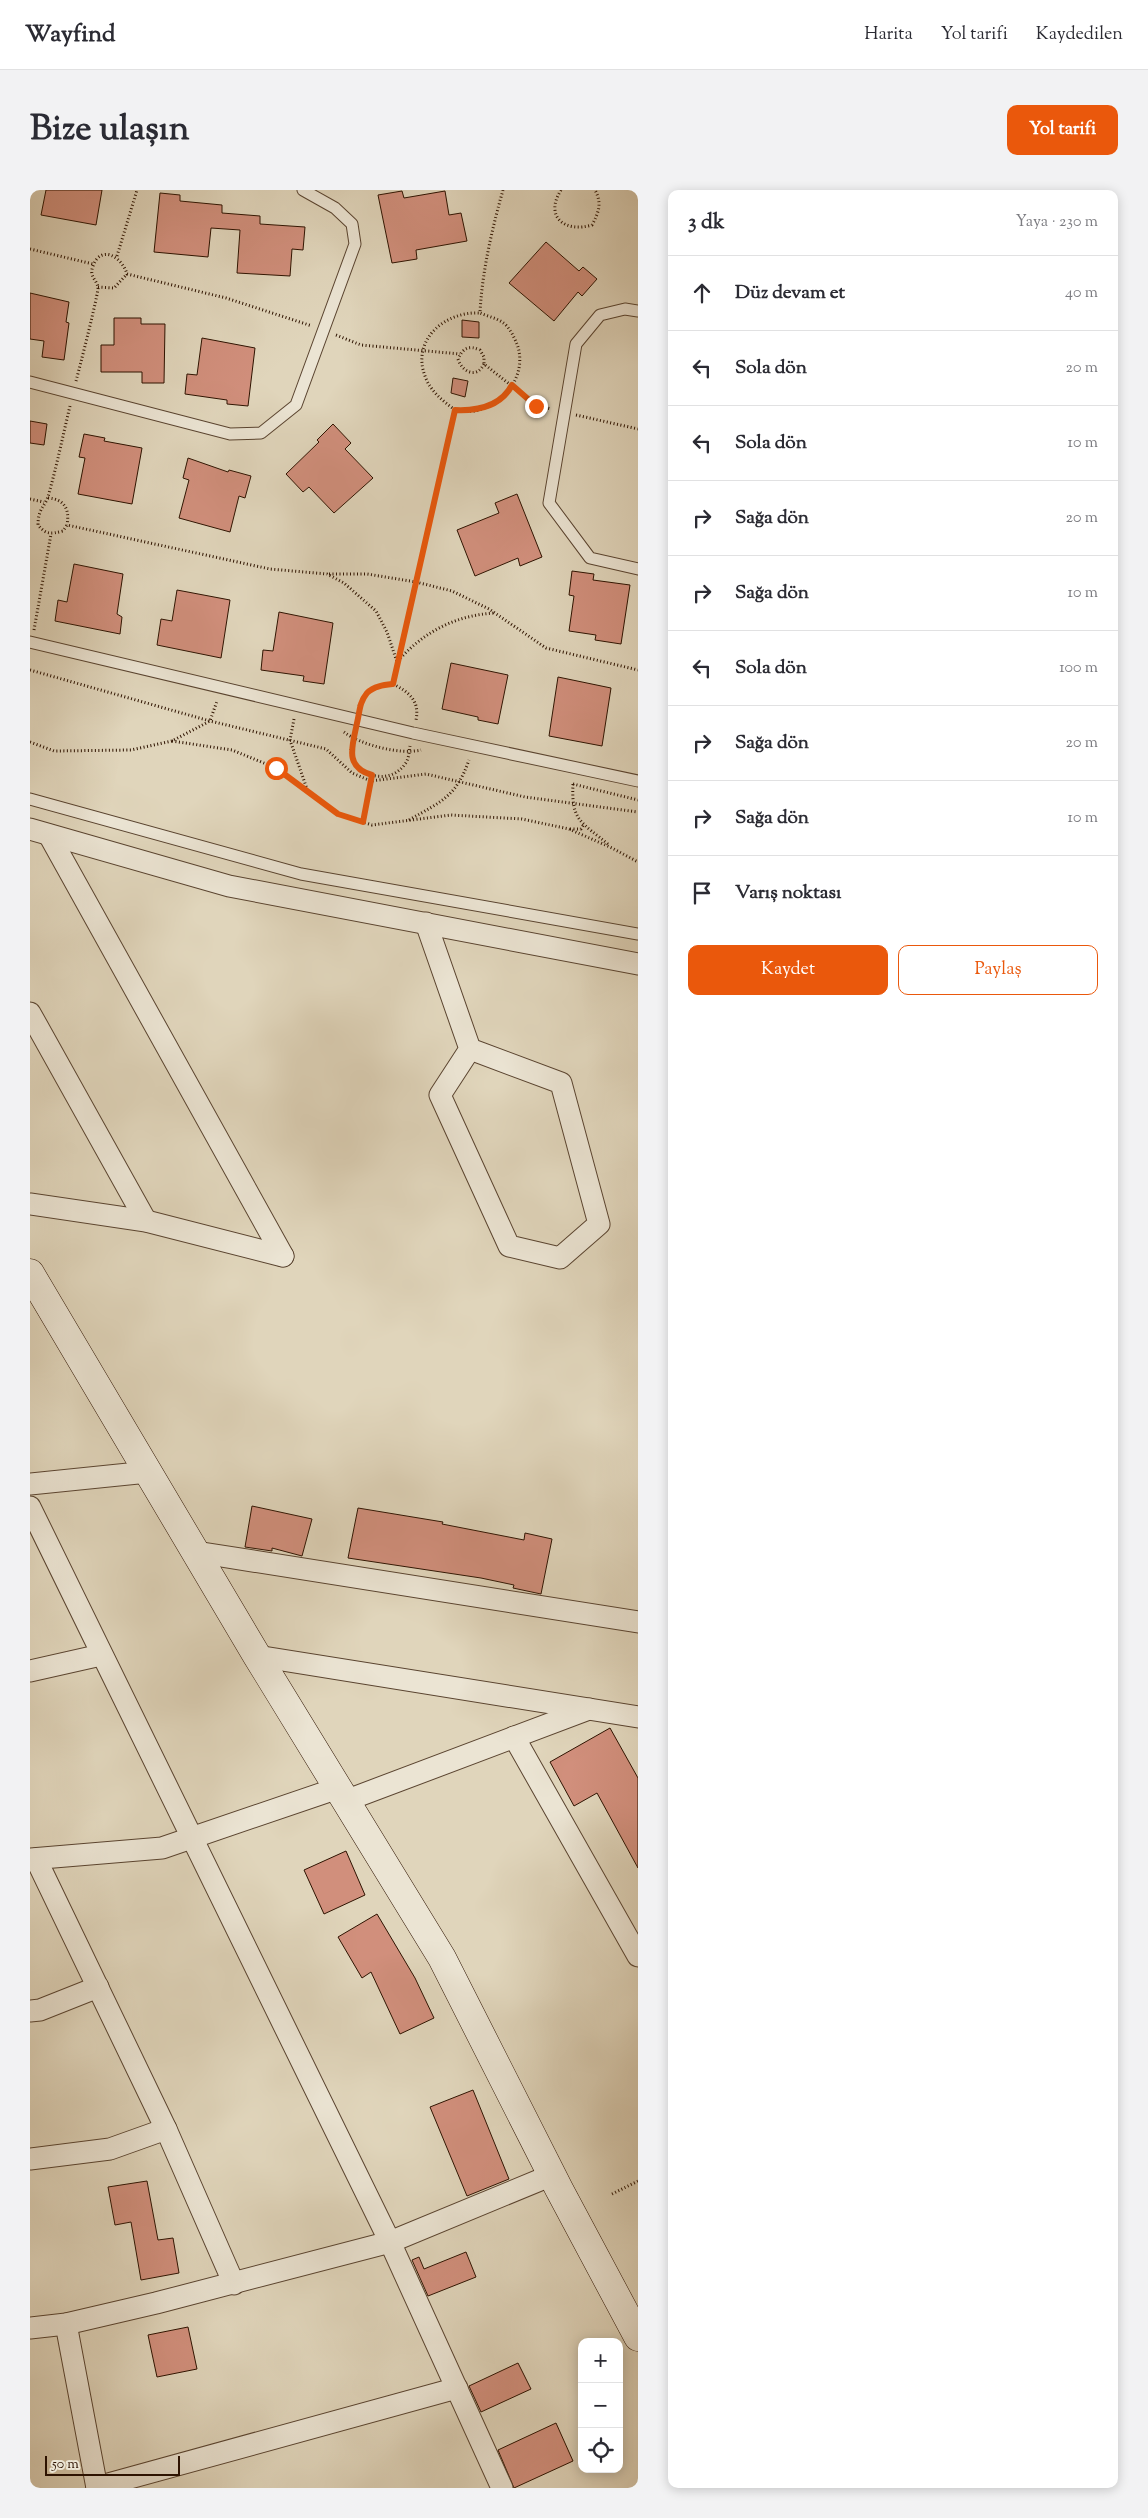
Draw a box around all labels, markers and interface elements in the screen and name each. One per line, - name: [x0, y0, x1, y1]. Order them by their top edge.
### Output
- text: Wayfind: [25, 18, 116, 52]
- text: Harita: [864, 22, 913, 48]
- text: Yol tarifi: [941, 22, 1008, 48]
- text: Kaydedilen: [1036, 22, 1123, 48]
- text: Bize ulaşın: [30, 105, 189, 156]
- button: Yol tarifi: [1007, 105, 1118, 155]
- text: 3 dk: [688, 208, 724, 238]
- text: Yaya · 230 m: [1015, 211, 1098, 234]
- icon: ahead: [688, 279, 716, 307]
- text: Düz devam et: [735, 280, 845, 307]
- text: 40 m: [1065, 282, 1098, 305]
- icon: left: [688, 354, 716, 382]
- text: Sola dön: [735, 355, 807, 382]
- text: 20 m: [1065, 357, 1098, 380]
- route end: [525, 395, 548, 418]
- icon: left: [688, 429, 716, 457]
- text: Sola dön: [735, 430, 807, 457]
- text: 10 m: [1068, 432, 1098, 455]
- icon: right: [688, 504, 716, 532]
- text: Sağa dön: [735, 505, 809, 532]
- text: 20 m: [1065, 507, 1098, 530]
- icon: right: [688, 579, 716, 607]
- text: Sağa dön: [735, 580, 809, 607]
- text: 10 m: [1068, 582, 1098, 605]
- icon: left: [688, 654, 716, 682]
- text: Sola dön: [735, 655, 807, 682]
- text: 100 m: [1059, 657, 1098, 680]
- icon: right: [688, 729, 716, 757]
- text: Sağa dön: [735, 730, 809, 757]
- text: 20 m: [1065, 732, 1098, 755]
- route start: [265, 757, 288, 780]
- icon: right: [688, 804, 716, 832]
- text: Sağa dön: [735, 805, 809, 832]
- text: 10 m: [1068, 807, 1098, 830]
- icon: arrive: [688, 879, 716, 907]
- text: Varış noktası: [735, 880, 841, 907]
- button: Kaydet: [688, 945, 888, 995]
- button: Paylaş: [898, 945, 1098, 995]
- map controls: [578, 2338, 623, 2473]
- button: +: [578, 2338, 623, 2383]
- button: −: [578, 2383, 623, 2428]
- button: locate: [578, 2428, 623, 2473]
- scale bar: [45, 2453, 180, 2476]
- text: 50 m: [52, 2455, 79, 2475]

